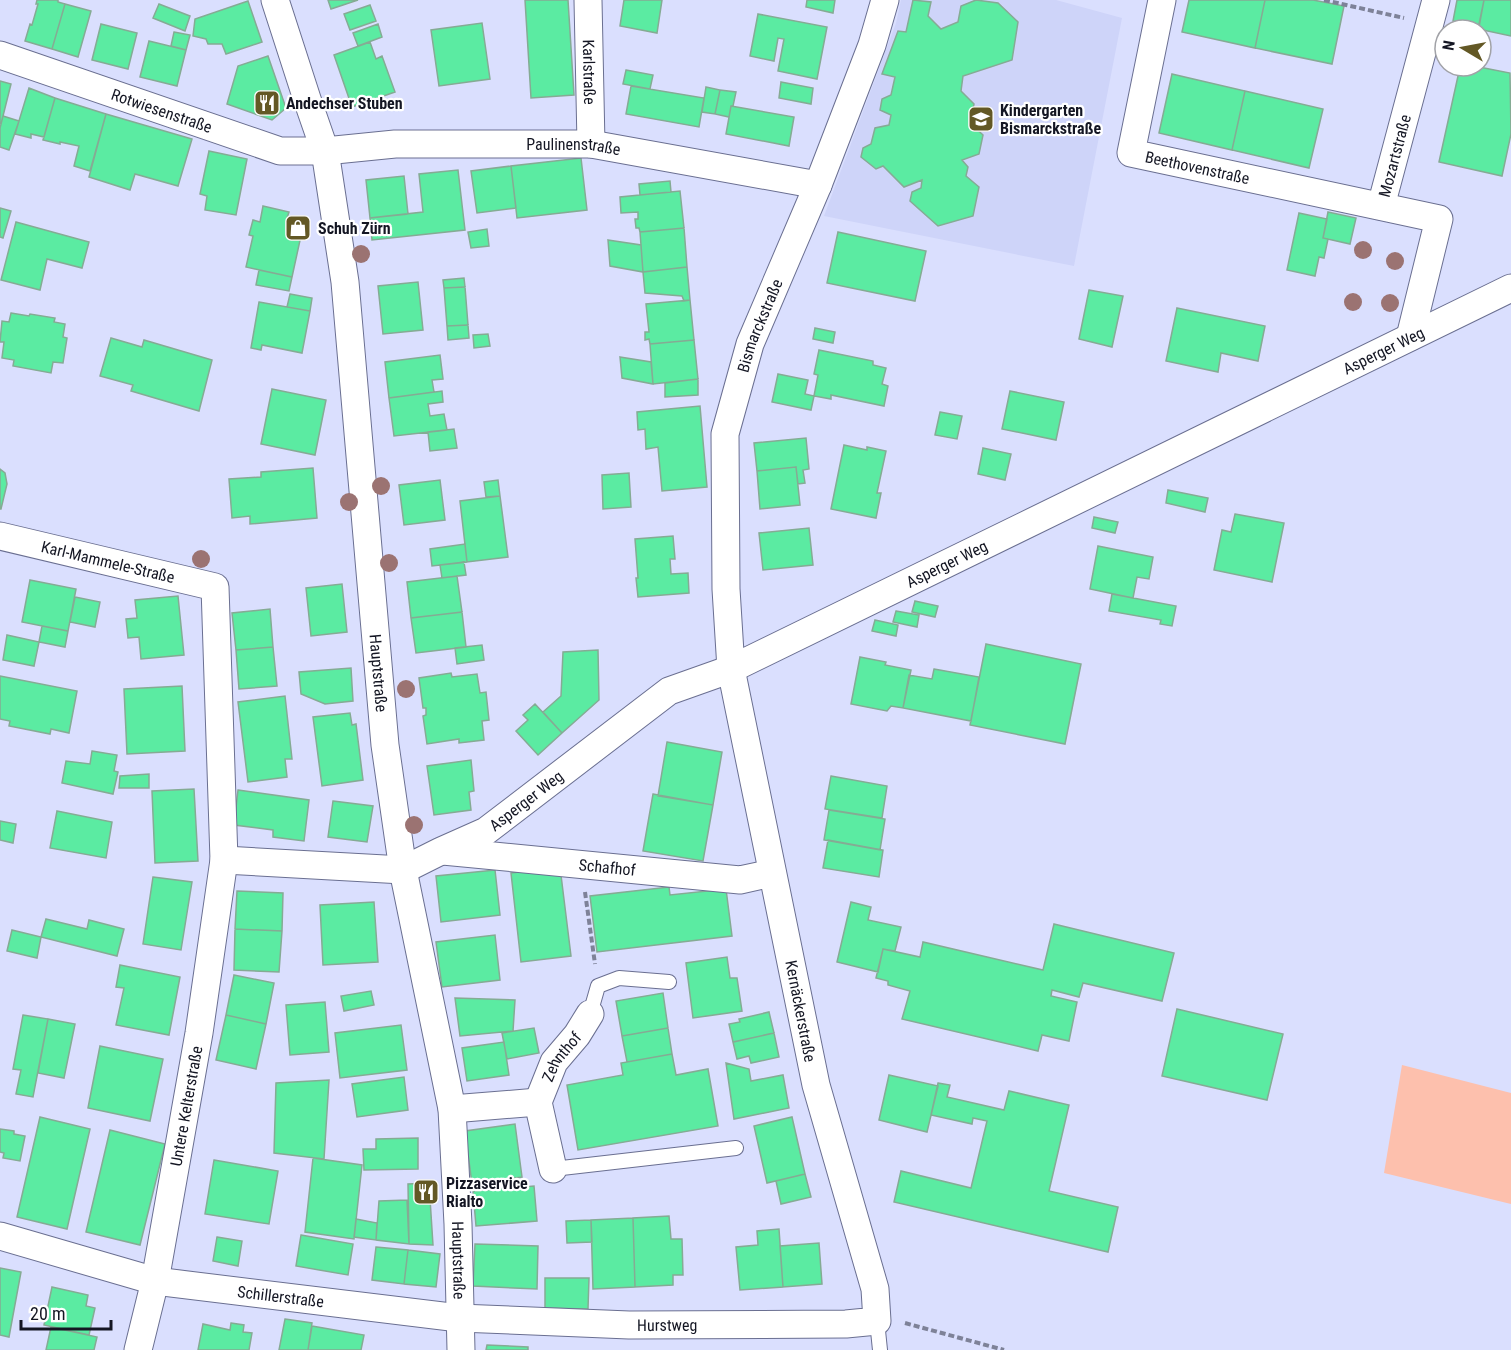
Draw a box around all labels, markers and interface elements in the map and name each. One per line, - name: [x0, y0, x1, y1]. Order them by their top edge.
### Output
- north arrow: [1433, 18, 1493, 78]
- street label: Karlstraße: [579, 39, 599, 105]
- text: N: [1439, 39, 1459, 52]
- street label: Rotwiesenstraße: [109, 85, 215, 137]
- restaurant icon: Andechser Stuben: [252, 88, 282, 118]
- place label: Andechser Stuben: [286, 94, 403, 113]
- place label: Kindergarten Bismarckstraße: [1000, 101, 1102, 138]
- school or university icon: Kindergarten Bismarckstraße: [966, 104, 996, 134]
- street label: Mozartstraße: [1375, 112, 1415, 199]
- street label: Paulinenstraße: [526, 135, 622, 159]
- street label: Beethovenstraße: [1143, 147, 1251, 188]
- shop icon: Schuh Zürn: [283, 213, 313, 243]
- place label: Schuh Zürn: [318, 219, 391, 238]
- street label: Bismarckstraße: [734, 276, 787, 375]
- street label: Asperger Weg: [1340, 323, 1427, 379]
- street label: Asperger Weg: [903, 536, 991, 592]
- street label: Karl-Mammele-Straße: [39, 537, 177, 587]
- street label: Hauptstraße: [365, 633, 391, 713]
- street label: Asperger Weg: [486, 767, 567, 835]
- street label: Schafhof: [578, 855, 636, 880]
- street label: Kernäckerstraße: [781, 959, 820, 1064]
- street label: Zehnthof: [538, 1028, 585, 1084]
- street label: Untere Kelterstraße: [167, 1044, 206, 1168]
- place label: Pizzaservice Rialto: [446, 1174, 528, 1211]
- restaurant icon: Pizzaservice Rialto: [411, 1177, 441, 1207]
- street label: Hauptstraße: [448, 1221, 469, 1300]
- street label: Schillerstraße: [236, 1282, 325, 1311]
- scale bar: [21, 1293, 111, 1331]
- text: 20 m: [30, 1303, 65, 1324]
- street label: Hurstweg: [637, 1316, 697, 1335]

